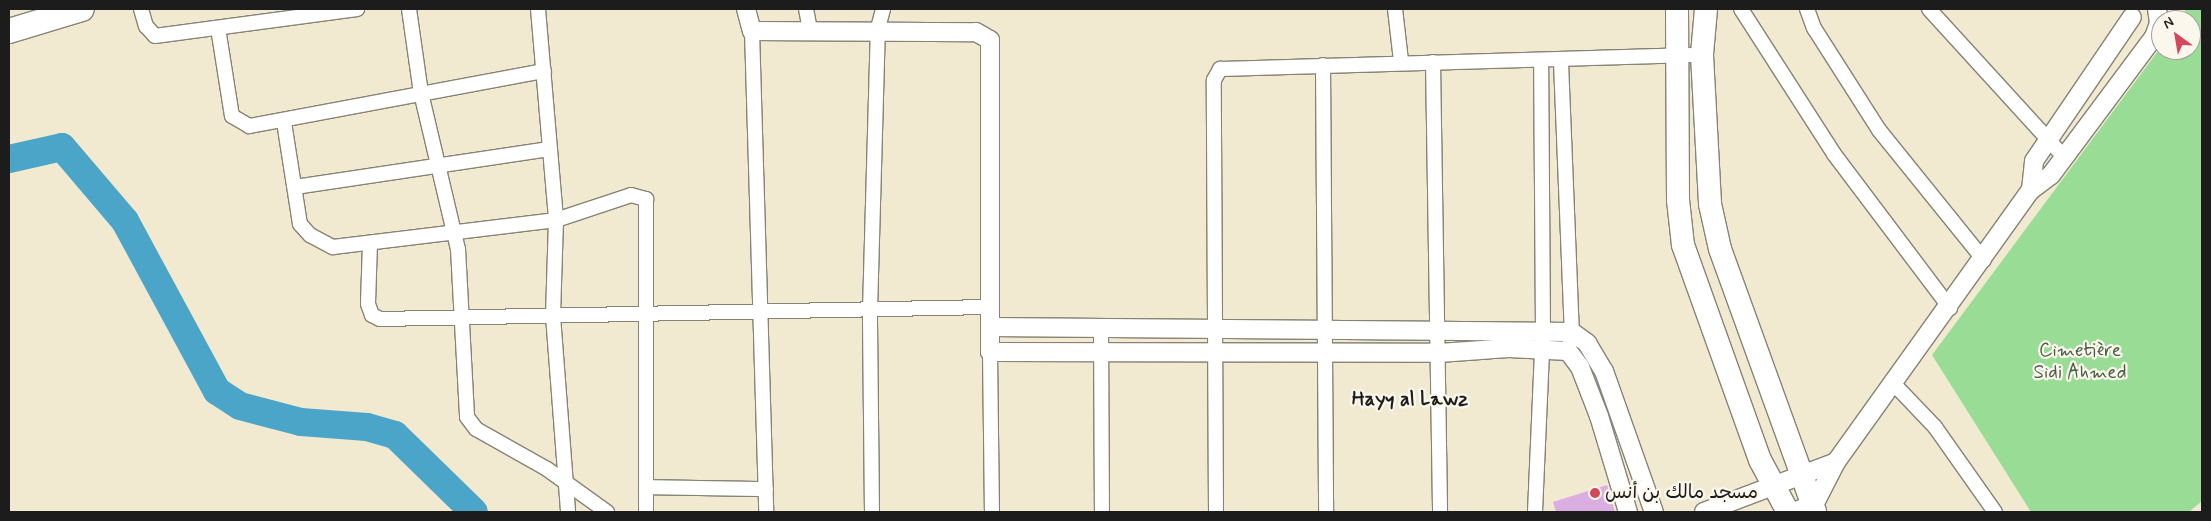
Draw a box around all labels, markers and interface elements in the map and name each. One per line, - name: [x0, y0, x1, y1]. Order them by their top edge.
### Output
- north arrow: [2151, 10, 2201, 60]
- text: N: [2160, 13, 2177, 33]
- park label: Cimetière Sidi Ahmed: [2034, 340, 2126, 384]
- district label: Hayy al Lawz: [1353, 387, 1467, 411]
- place label: مسجد مالك بن أنس: [1605, 482, 1758, 504]
- marker: مسجد مالك بن أنس: [1589, 487, 1601, 499]

